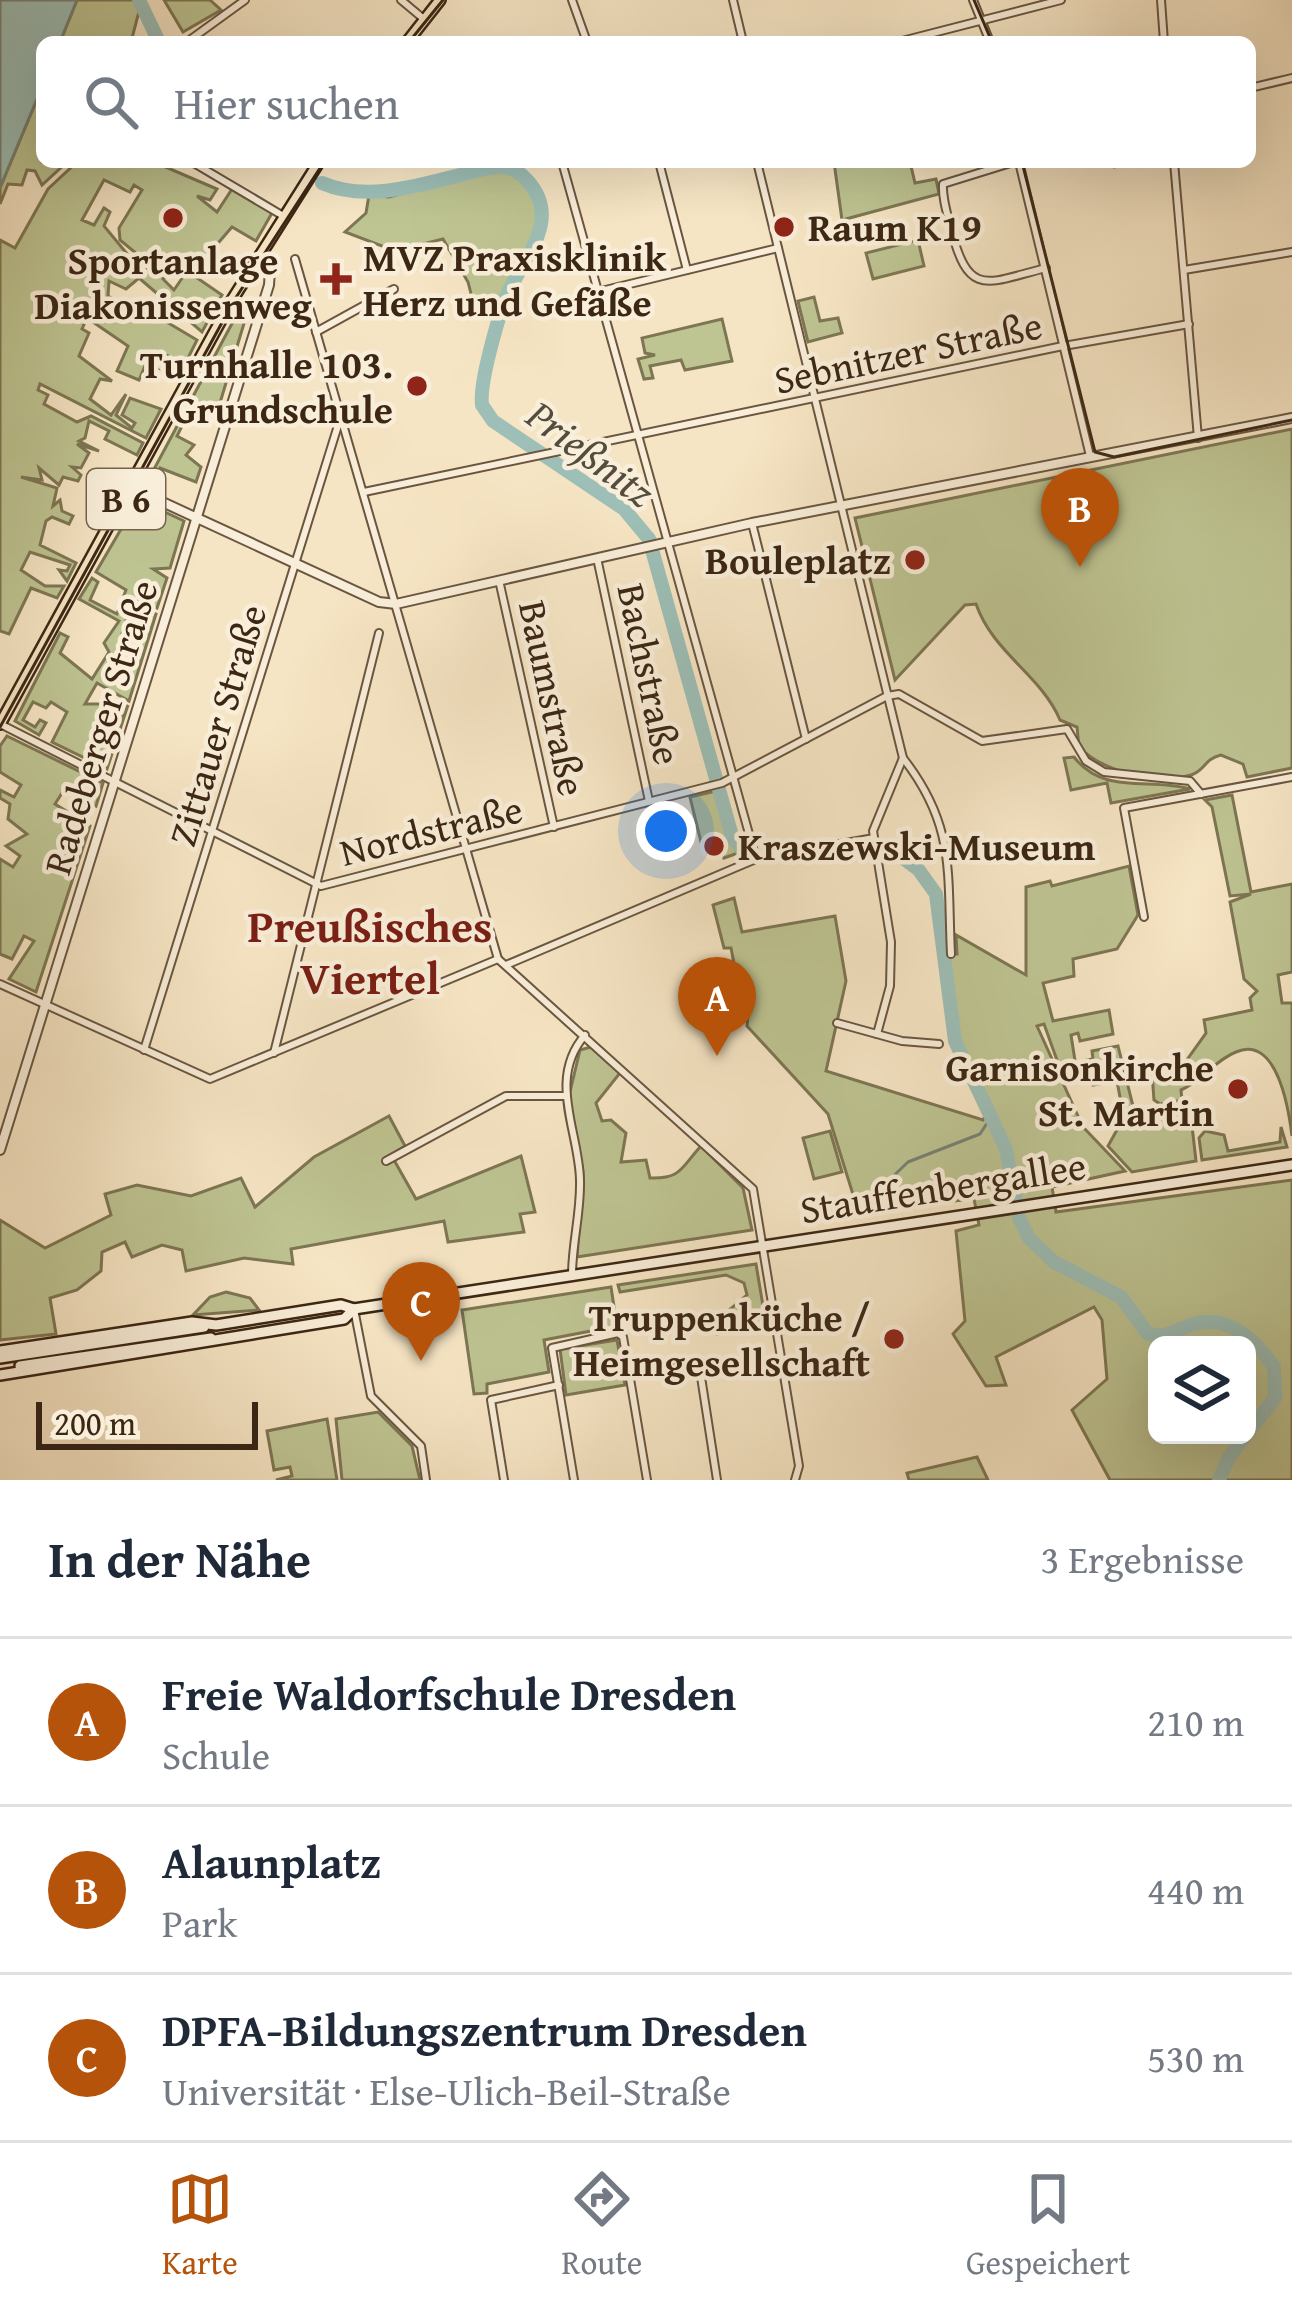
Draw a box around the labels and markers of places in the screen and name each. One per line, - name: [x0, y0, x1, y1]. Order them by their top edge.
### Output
- place label: Raum K19: [808, 198, 982, 255]
- marker: Sportanlage Diakonissenweg: [160, 205, 186, 231]
- marker: Raum K19: [771, 214, 797, 240]
- place label: MVZ Praxisklinik Herz und Gefäße: [363, 228, 667, 330]
- place label: Sportanlage Diakonissenweg: [34, 231, 312, 333]
- marker: MVZ Praxisklinik Herz und Gefäße: [320, 263, 352, 295]
- place label: Turnhalle 103. Grundschule: [140, 335, 393, 437]
- marker: Turnhalle 103. Grundschule: [404, 373, 430, 399]
- pin: B: [1041, 468, 1119, 567]
- place label: Bouleplatz: [705, 531, 891, 588]
- marker: Bouleplatz: [902, 547, 928, 573]
- place label: Kraszewski-Museum: [738, 817, 1096, 874]
- marker: Kraszewski-Museum: [701, 833, 727, 859]
- pin: A: [678, 957, 756, 1056]
- place label: Garnisonkirche St. Martin: [946, 1038, 1214, 1140]
- marker: Garnisonkirche St. Martin: [1225, 1076, 1251, 1102]
- pin: C: [382, 1262, 460, 1361]
- place label: Truppenküche / Heimgesellschaft: [573, 1288, 870, 1390]
- marker: Truppenküche / Heimgesellschaft: [881, 1326, 907, 1352]

